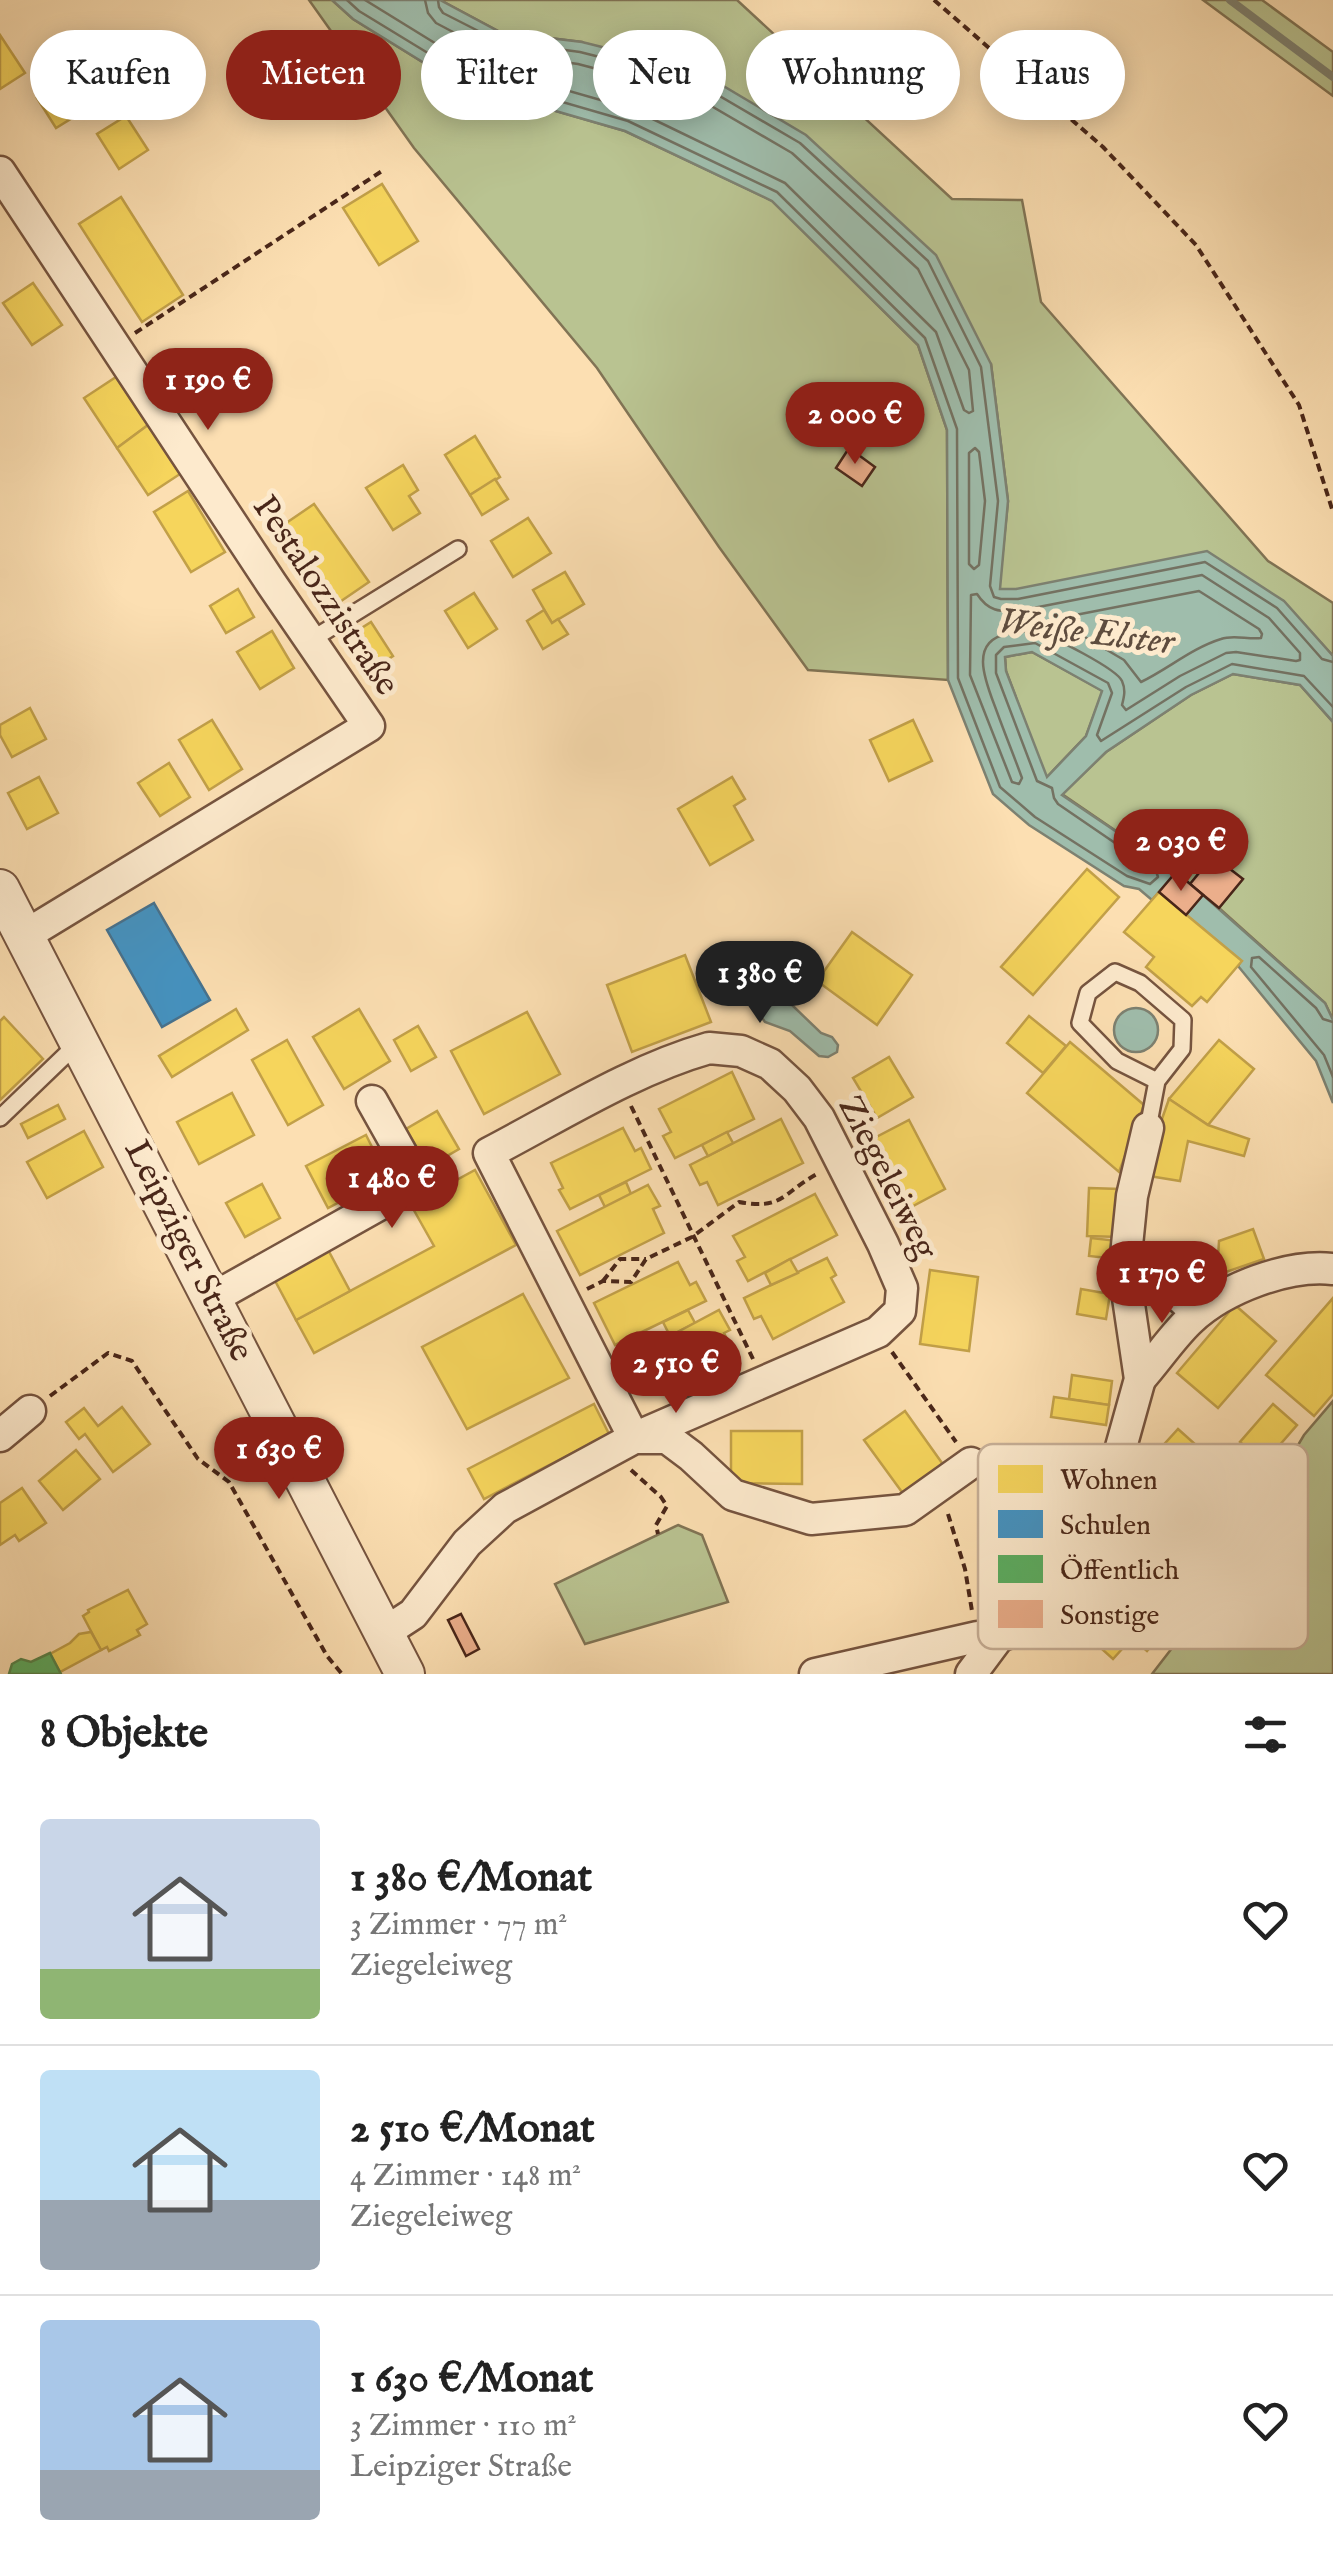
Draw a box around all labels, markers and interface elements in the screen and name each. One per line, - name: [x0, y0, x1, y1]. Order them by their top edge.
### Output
- chip: Kaufen: [30, 30, 206, 120]
- chip: Mieten: [226, 30, 401, 120]
- chip: Filter: [421, 30, 573, 120]
- chip: Neu: [593, 30, 726, 120]
- chip: Wohnung: [746, 30, 960, 120]
- chip: Haus: [980, 30, 1125, 120]
- pin: 1 190 €: [116, 348, 300, 433]
- text: 1 190 €: [165, 360, 251, 401]
- pin: 2 000 €: [763, 382, 947, 467]
- text: 2 000 €: [808, 394, 902, 435]
- street label: Pestalozzistraße: [242, 487, 408, 705]
- water label: Weiße Elster: [995, 598, 1179, 668]
- pin: 2 030 €: [1089, 809, 1273, 894]
- text: 2 030 €: [1135, 821, 1227, 862]
- pin: 1 380 €: [668, 941, 852, 1026]
- text: 1 380 €: [718, 953, 802, 994]
- street label: Ziegeleiweg: [827, 1089, 948, 1268]
- street label: Leipziger Straße: [113, 1133, 263, 1369]
- pin: 1 480 €: [300, 1146, 484, 1231]
- text: 1 480 €: [348, 1158, 436, 1199]
- pin: 1 170 €: [1070, 1241, 1254, 1326]
- text: 1 170 €: [1118, 1253, 1206, 1294]
- pin: 2 510 €: [584, 1331, 768, 1416]
- text: 2 510 €: [633, 1343, 719, 1384]
- pin: 1 630 €: [187, 1417, 371, 1502]
- text: 1 630 €: [236, 1429, 322, 1470]
- legend: [978, 1444, 1308, 1649]
- text: Wohnen: [1060, 1464, 1158, 1499]
- text: Schulen: [1060, 1509, 1151, 1544]
- text: Öffentlich: [1060, 1554, 1179, 1589]
- text: Sonstige: [1060, 1599, 1159, 1634]
- icon: filters: [1238, 1707, 1293, 1762]
- text: 8 Objekte: [40, 1708, 208, 1761]
- text: 1 380 €/Monat: [350, 1852, 592, 1905]
- icon: home: [120, 1859, 240, 1979]
- icon: heart: [1238, 1892, 1293, 1947]
- text: 3 Zimmer · 77 m²: [350, 1905, 567, 1946]
- text: Ziegeleiweg: [350, 1946, 512, 1987]
- text: 2 510 €/Monat: [350, 2103, 595, 2156]
- icon: home: [120, 2110, 240, 2230]
- icon: heart: [1238, 2143, 1293, 2198]
- text: 4 Zimmer · 148 m²: [350, 2156, 581, 2197]
- text: Ziegeleiweg: [350, 2197, 512, 2238]
- text: 1 630 €/Monat: [350, 2353, 593, 2406]
- icon: home: [120, 2360, 240, 2480]
- icon: heart: [1238, 2393, 1293, 2448]
- text: 3 Zimmer · 110 m²: [350, 2406, 577, 2447]
- text: Leipziger Straße: [350, 2447, 572, 2488]

